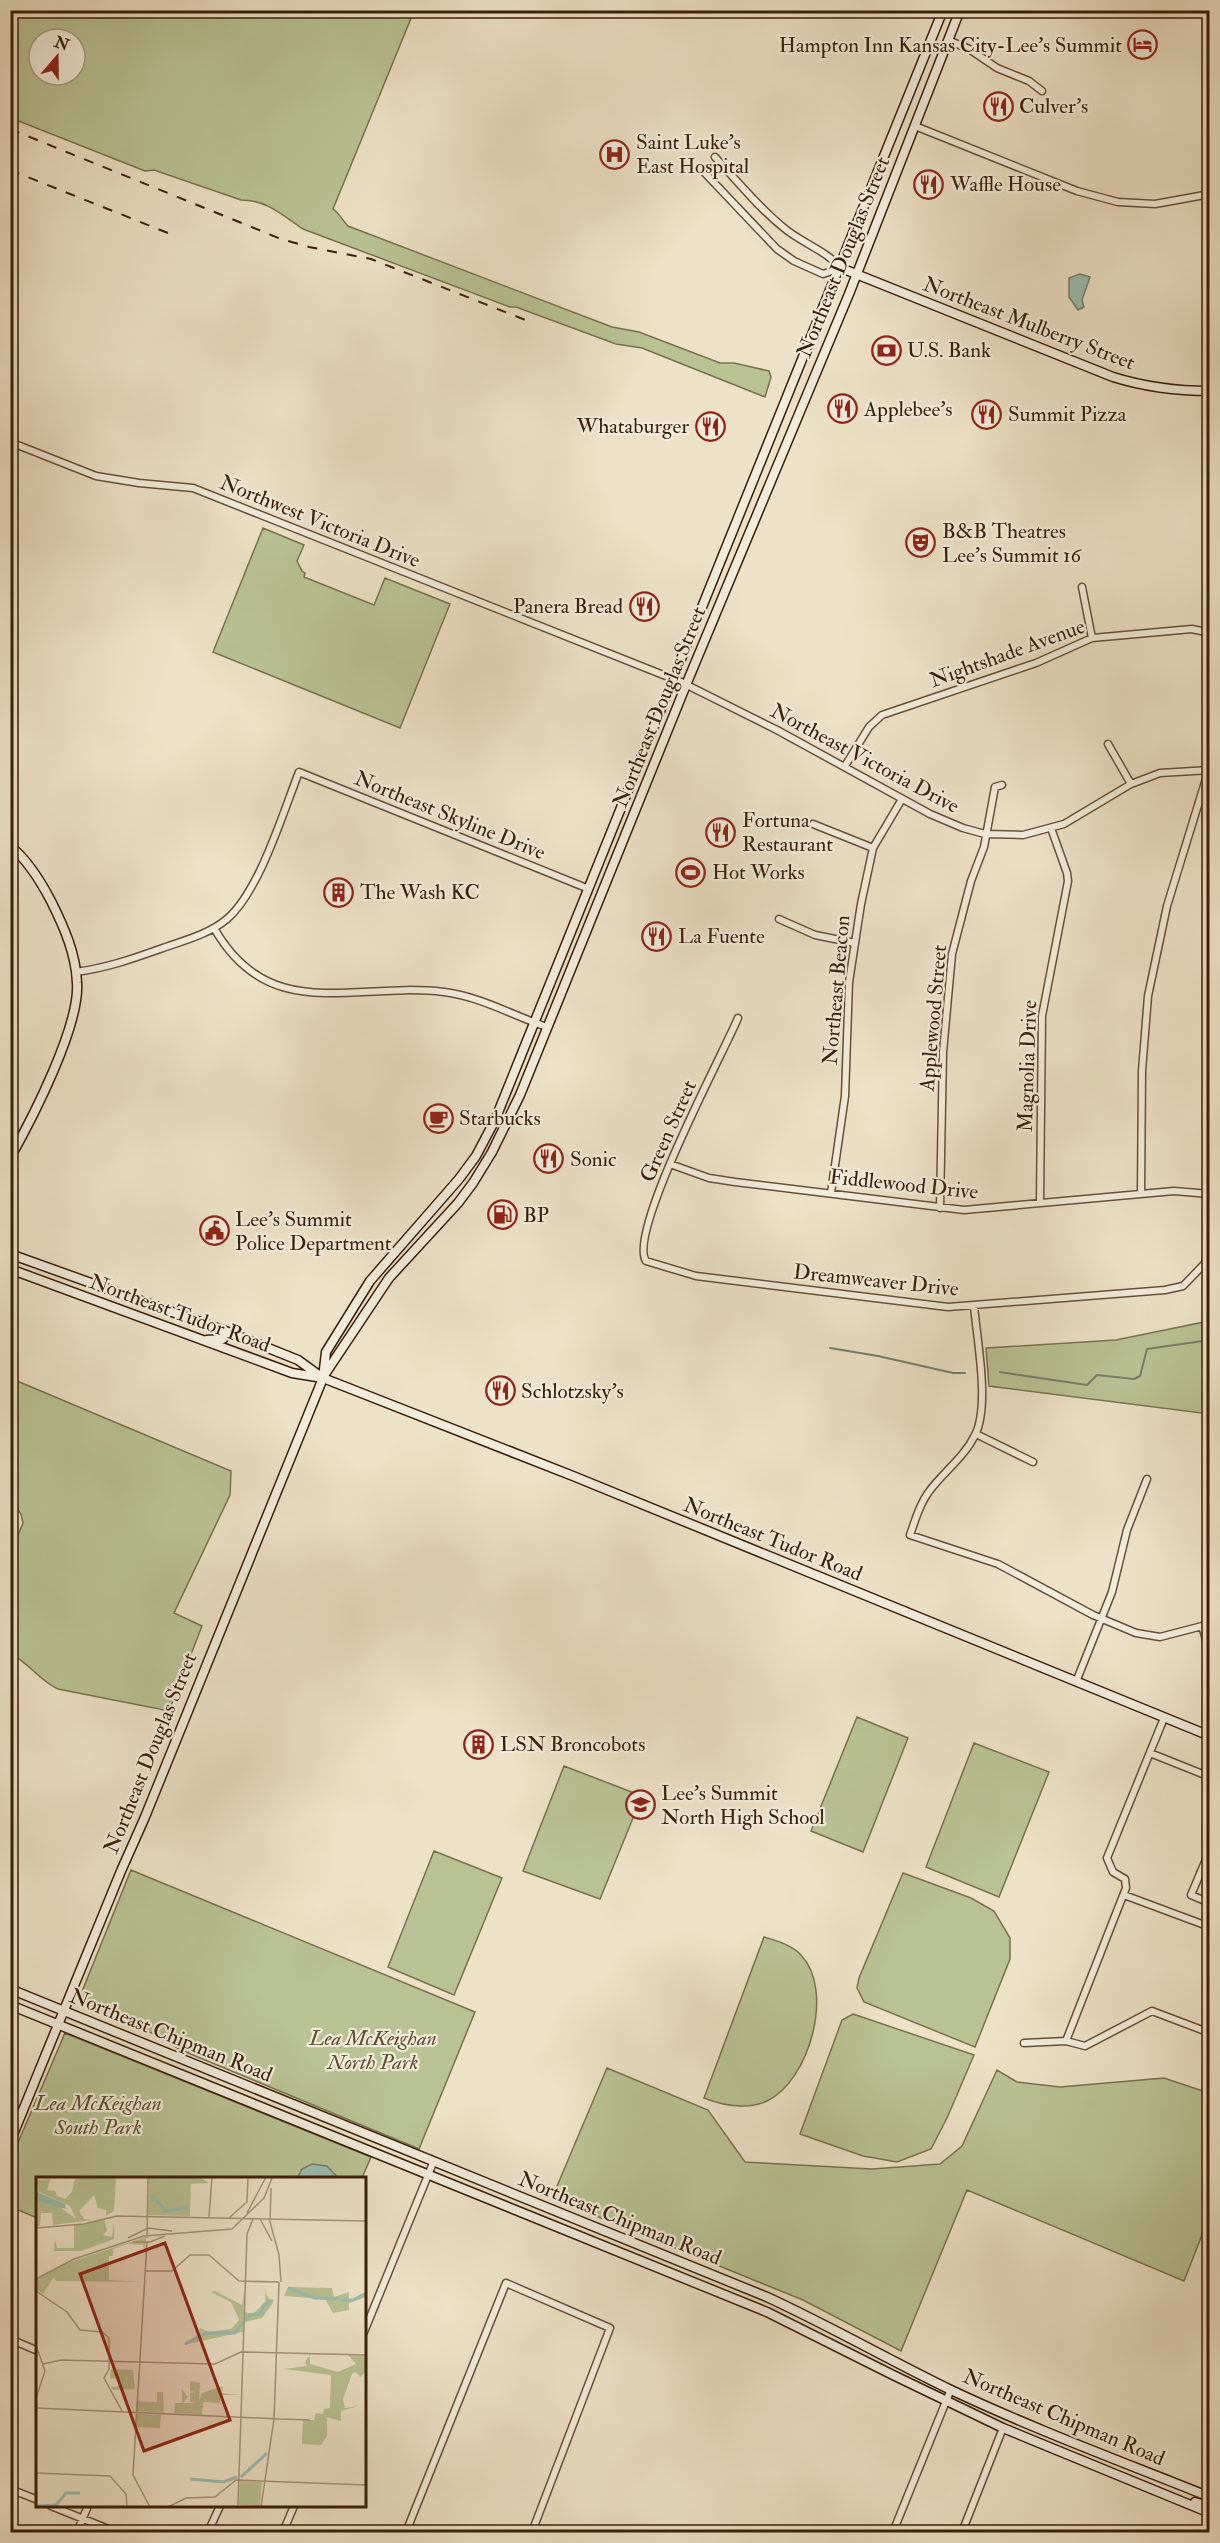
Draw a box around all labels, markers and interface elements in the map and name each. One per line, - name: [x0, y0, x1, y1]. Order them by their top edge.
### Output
- north arrow: [27, 27, 87, 87]
- hotel icon: Hampton Inn Kansas City-Lee's Summit: [1127, 29, 1159, 61]
- text: N: [51, 32, 73, 56]
- place label: Hampton Inn Kansas City-Lee's Summit: [779, 32, 1122, 59]
- restaurant icon: Culver's: [982, 90, 1014, 122]
- place label: Culver's: [1019, 93, 1088, 120]
- place label: Saint Luke's East Hospital: [636, 129, 750, 180]
- hospital icon: Saint Luke's East Hospital: [599, 138, 631, 170]
- street label: Northeast Douglas Street: [791, 152, 896, 362]
- restaurant icon: Waffle House: [913, 168, 945, 200]
- place label: Waffle House: [949, 171, 1061, 198]
- street label: Northeast Mulberry Street: [919, 271, 1139, 376]
- bank icon: U.S. Bank: [870, 334, 902, 366]
- place label: U.S. Bank: [907, 337, 991, 364]
- restaurant icon: Applebee's: [827, 393, 859, 425]
- place label: Applebee's: [863, 396, 953, 423]
- restaurant icon: Summit Pizza: [971, 398, 1003, 430]
- place label: Summit Pizza: [1008, 401, 1127, 428]
- restaurant icon: Whataburger: [694, 410, 726, 442]
- place label: Whataburger: [576, 413, 689, 440]
- street label: Northwest Victoria Drive: [216, 469, 424, 574]
- place label: B&B Theatres Lee's Summit 16: [942, 518, 1083, 569]
- theatre icon: B&B Theatres Lee's Summit 16: [905, 527, 937, 559]
- restaurant icon: Panera Bread: [628, 590, 660, 622]
- place label: Panera Bread: [513, 593, 624, 620]
- street label: Northeast Douglas Street: [607, 602, 712, 812]
- street label: Nightshade Avenue: [926, 613, 1089, 694]
- street label: Northeast Victoria Drive: [766, 697, 964, 820]
- street label: Northeast Skyline Drive: [350, 765, 550, 866]
- place label: Fortuna Restaurant: [742, 807, 833, 858]
- restaurant icon: Fortuna Restaurant: [705, 816, 737, 848]
- sports icon: Hot Works: [675, 856, 707, 888]
- place label: Hot Works: [712, 859, 805, 886]
- building icon: The Wash KC: [323, 876, 355, 908]
- place label: The Wash KC: [360, 879, 480, 906]
- street label: Northeast Beacon: [816, 914, 857, 1066]
- restaurant icon: La Fuente: [641, 920, 673, 952]
- place label: La Fuente: [678, 923, 765, 950]
- street label: Applewood Street: [914, 944, 953, 1093]
- street label: Magnolia Drive: [1012, 999, 1043, 1132]
- street label: Green Street: [634, 1076, 703, 1186]
- cafe icon: Starbucks: [422, 1102, 454, 1134]
- place label: Starbucks: [459, 1105, 541, 1132]
- restaurant icon: Sonic: [533, 1143, 565, 1175]
- place label: Sonic: [570, 1146, 617, 1173]
- street label: Fiddlewood Drive: [828, 1163, 980, 1206]
- fuel station icon: BP: [486, 1199, 518, 1231]
- place label: BP: [523, 1202, 549, 1229]
- place label: Lee's Summit Police Department: [235, 1206, 392, 1257]
- public building icon: Lee's Summit Police Department: [198, 1215, 230, 1247]
- street label: Dreamweaver Drive: [792, 1258, 960, 1303]
- street label: Northeast Tudor Road: [86, 1268, 275, 1359]
- restaurant icon: Schlotzsky's: [484, 1375, 516, 1407]
- place label: Schlotzsky's: [521, 1378, 624, 1405]
- street label: Northeast Tudor Road: [679, 1491, 867, 1588]
- street label: Northeast Douglas Street: [98, 1648, 203, 1858]
- building icon: LSN Broncobots: [463, 1728, 495, 1760]
- place label: LSN Broncobots: [500, 1731, 645, 1758]
- place label: Lee's Summit North High School: [661, 1780, 825, 1831]
- school or university icon: Lee's Summit North High School: [624, 1789, 656, 1821]
- street label: Northeast Chipman Road: [65, 1982, 277, 2089]
- park label: Lea McKeighan North Park: [308, 2025, 437, 2076]
- park label: Lea McKeighan South Park: [33, 2090, 162, 2141]
- street label: Northeast Chipman Road: [514, 2165, 726, 2272]
- inset map: [36, 2177, 366, 2507]
- street label: Northeast Chipman Road: [959, 2363, 1169, 2472]

